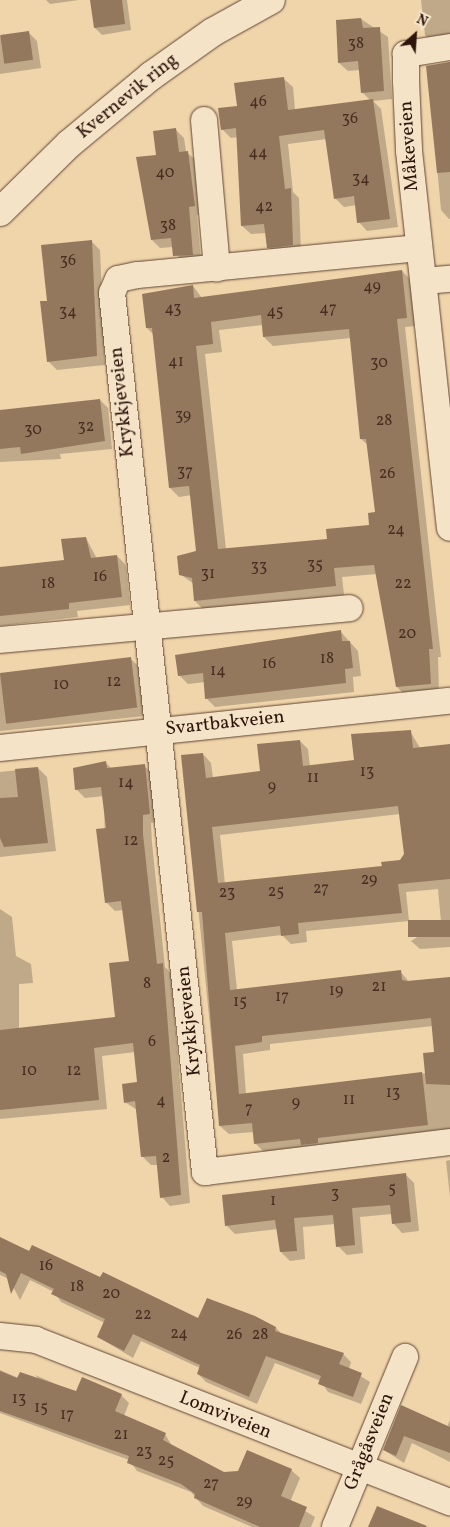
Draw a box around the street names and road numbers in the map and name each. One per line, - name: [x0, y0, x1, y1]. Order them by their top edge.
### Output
- street label: Kvernevik ring: [73, 49, 183, 145]
- street label: Måkeveien: [395, 100, 425, 192]
- street label: Krykkjeveien: [106, 346, 140, 458]
- street label: Svartbakveien: [164, 706, 286, 742]
- street label: Krykkjeveien: [173, 965, 207, 1077]
- street label: Lomviveien: [176, 1387, 274, 1445]
- street label: Grågåsveien: [340, 1390, 400, 1494]

